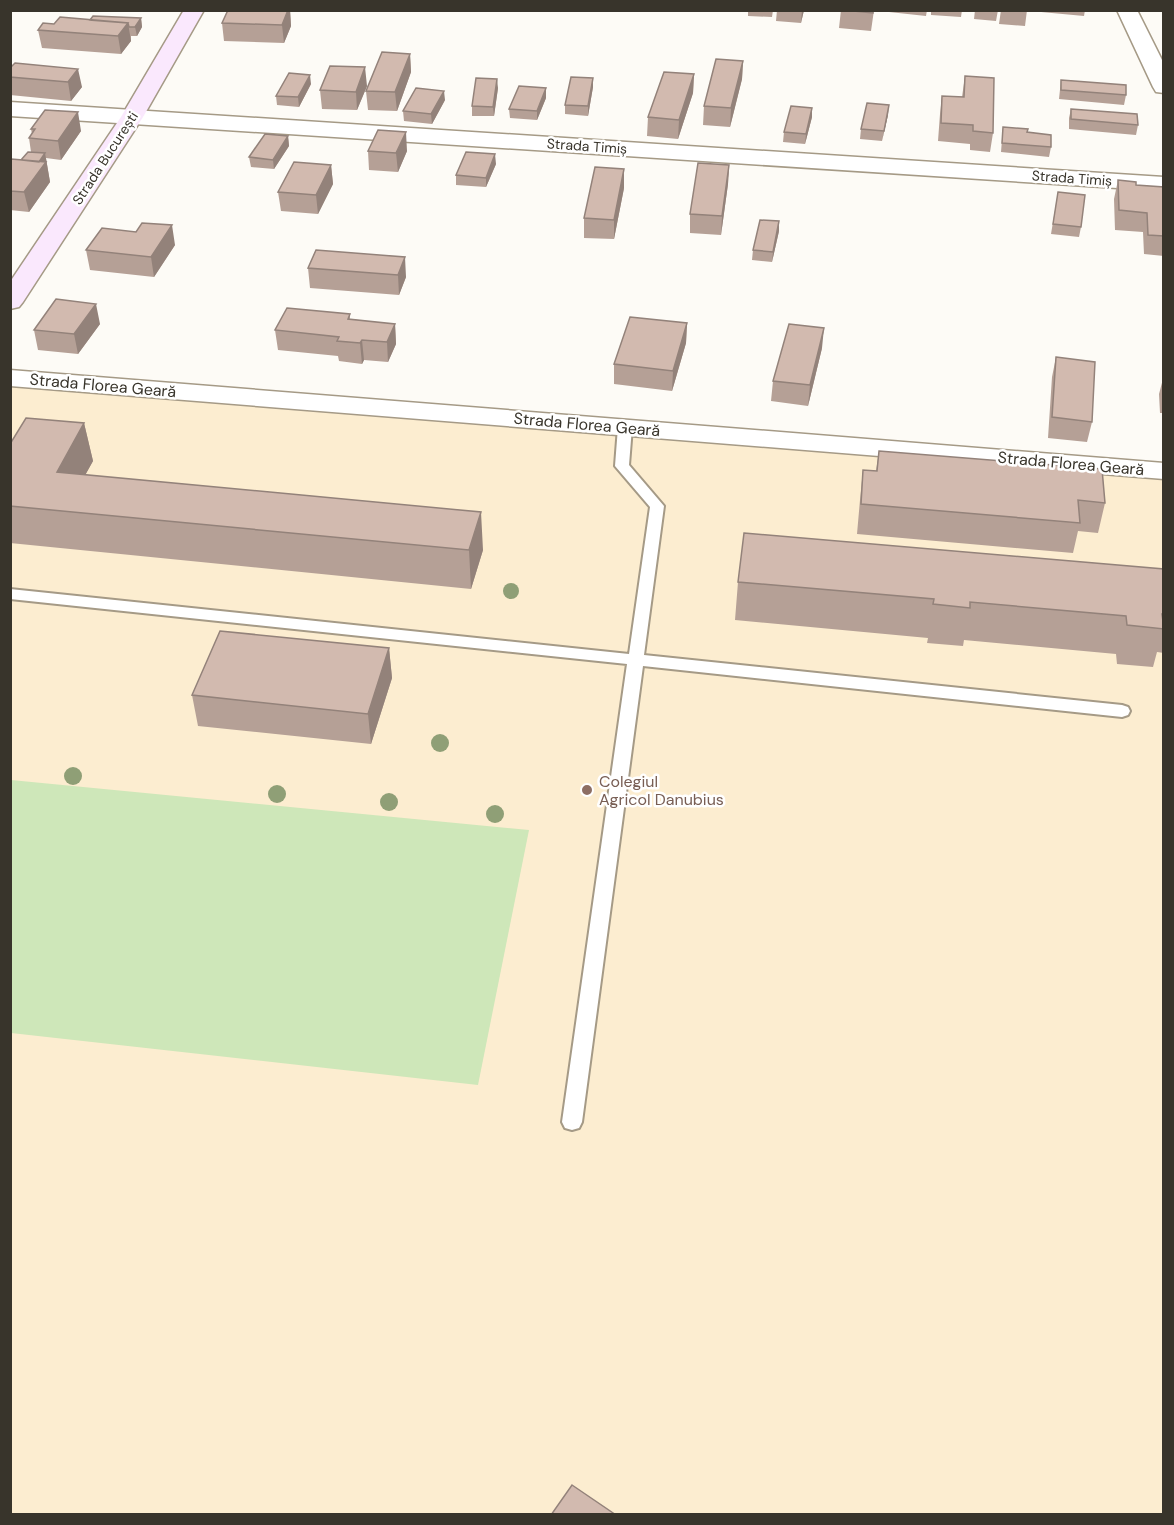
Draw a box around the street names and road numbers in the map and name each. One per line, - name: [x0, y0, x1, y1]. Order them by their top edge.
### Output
- street label: Strada București: [68, 108, 142, 208]
- street label: Strada Timiș: [546, 134, 628, 158]
- street label: Strada Timiș: [1031, 166, 1113, 190]
- street label: Strada Florea Geară: [29, 369, 177, 402]
- street label: Strada Florea Geară: [513, 408, 661, 441]
- street label: Strada Florea Geară: [997, 447, 1145, 480]

